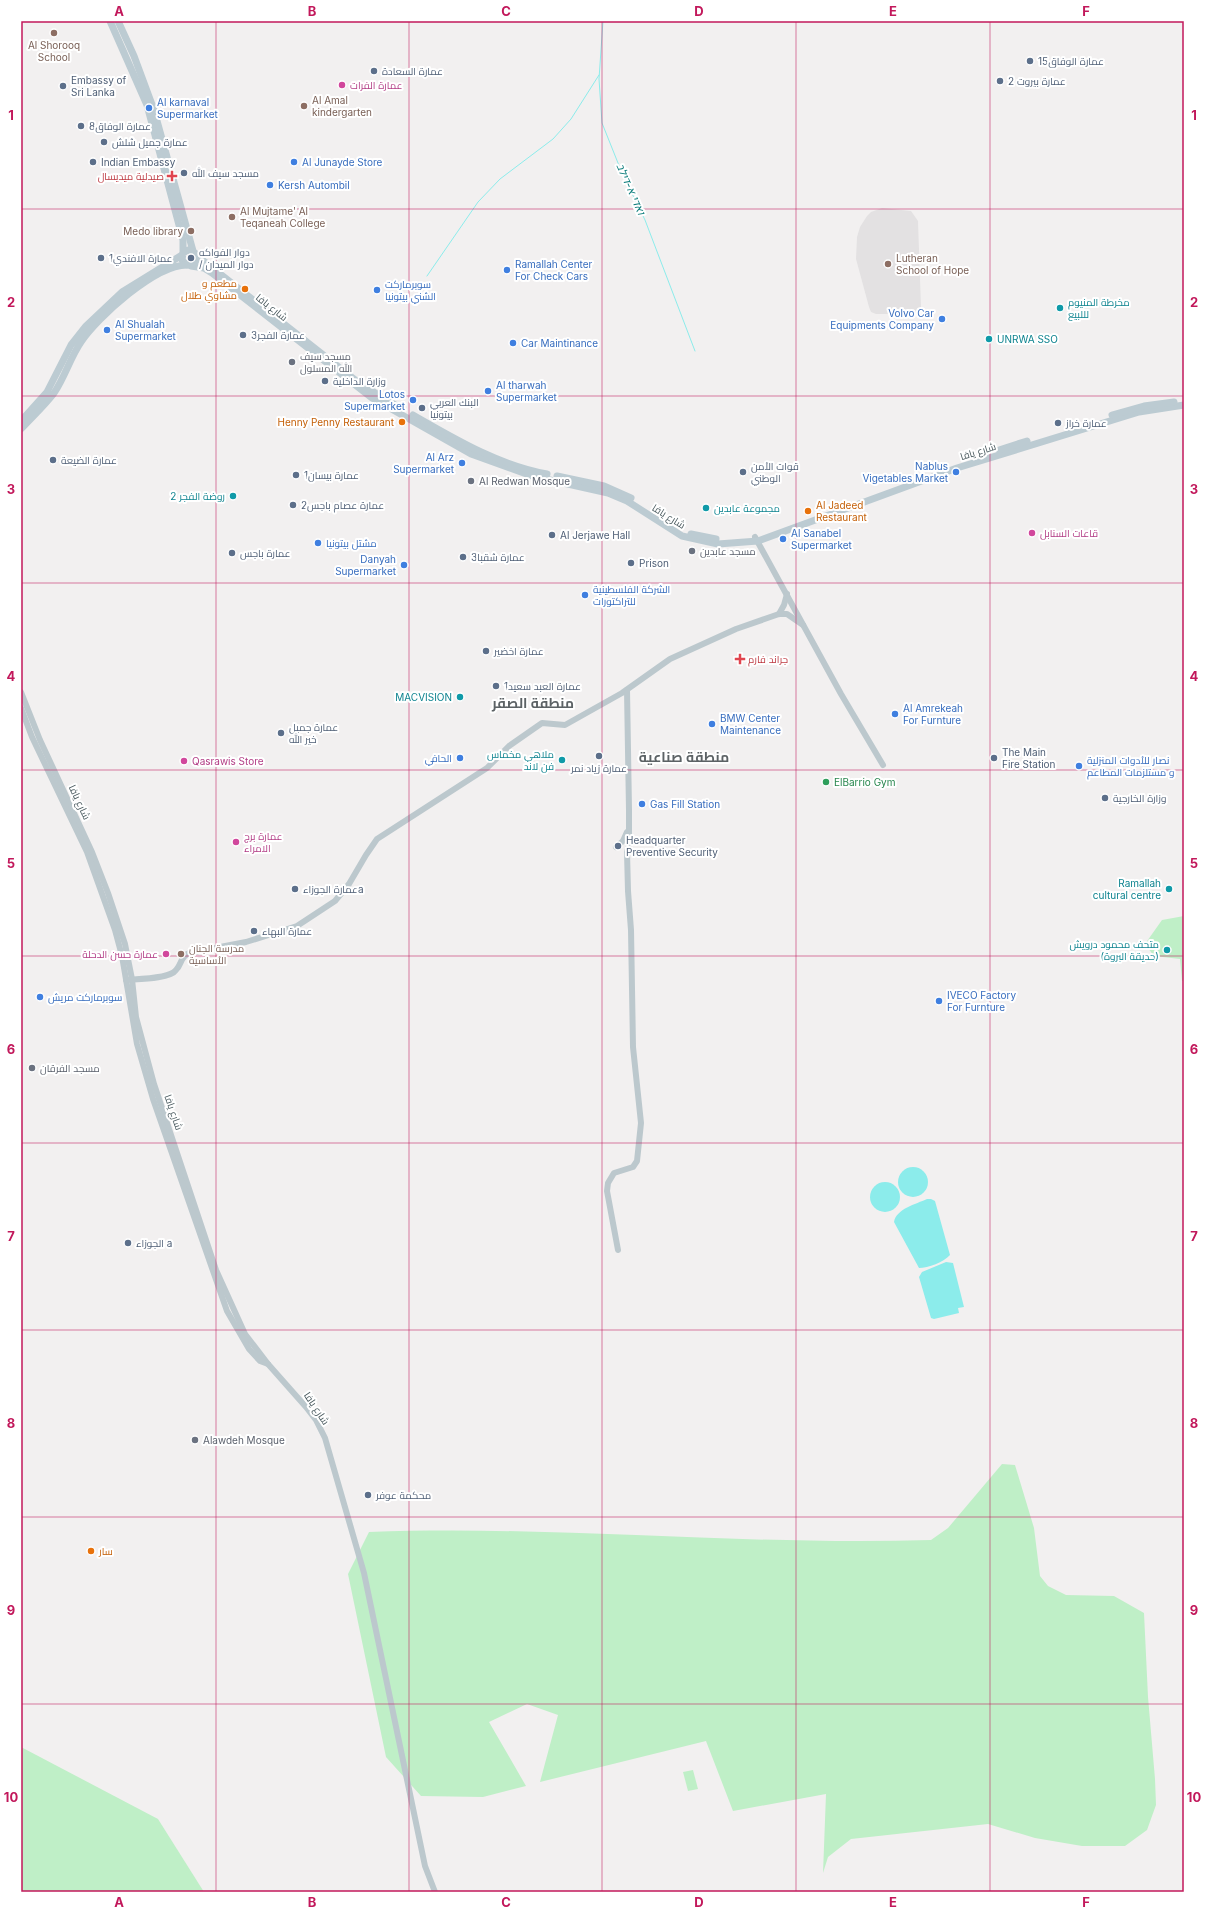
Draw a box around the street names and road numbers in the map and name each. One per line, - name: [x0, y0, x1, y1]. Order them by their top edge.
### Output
- street label: شارع يافا: [253, 291, 290, 324]
- street label: شارع يافا: [959, 440, 998, 463]
- street label: شارع يافا: [650, 501, 688, 532]
- street label: شارع يافا: [66, 783, 93, 822]
- street label: شارع يافا: [161, 1093, 186, 1132]
- street label: شارع يافا: [301, 1389, 332, 1427]

